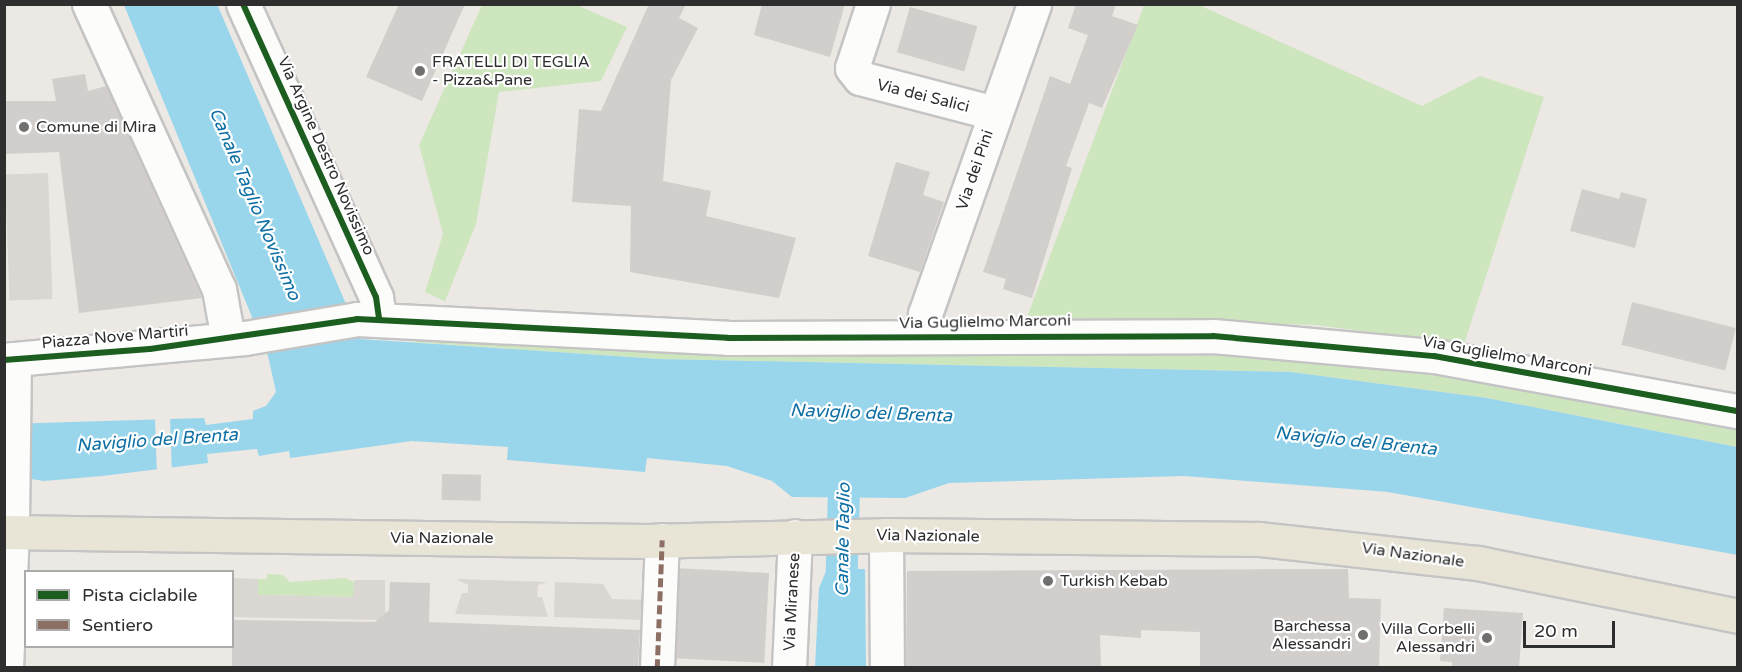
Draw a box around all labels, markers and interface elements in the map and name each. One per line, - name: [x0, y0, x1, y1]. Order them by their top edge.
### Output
- place label: FRATELLI DI TEGLIA - Pizza&Pane: [432, 52, 590, 90]
- street label: Via Argine Destro Novissimo: [273, 54, 379, 258]
- marker: FRATELLI DI TEGLIA - Pizza&Pane: [413, 64, 427, 78]
- street label: Via dei Salici: [875, 75, 971, 117]
- water label: Canale Taglio Novissimo: [205, 105, 305, 303]
- place label: Comune di Mira: [36, 117, 157, 137]
- marker: Comune di Mira: [17, 120, 31, 134]
- street label: Via dei Pini: [952, 127, 998, 213]
- street label: Via Guglielmo Marconi: [899, 311, 1071, 333]
- street label: Piazza Nove Martiri: [41, 321, 189, 353]
- street label: Via Guglielmo Marconi: [1421, 332, 1593, 380]
- water label: Naviglio del Brenta: [790, 399, 952, 427]
- water label: Naviglio del Brenta: [1274, 422, 1438, 460]
- water label: Naviglio del Brenta: [75, 424, 239, 456]
- water label: Canale Taglio: [831, 483, 855, 597]
- street label: Via Nazionale: [876, 525, 980, 547]
- street label: Via Nazionale: [390, 528, 494, 548]
- street label: Via Nazionale: [1360, 538, 1466, 572]
- street label: Via Miranese: [780, 553, 804, 651]
- legend: [24, 570, 234, 648]
- place label: Turkish Kebab: [1060, 571, 1168, 591]
- marker: Turkish Kebab: [1041, 574, 1055, 588]
- text: Pista ciclabile: [82, 584, 197, 606]
- scale bar: [1526, 609, 1618, 647]
- text: Sentiero: [82, 614, 153, 636]
- place label: Barchessa Alessandri: [1272, 616, 1351, 654]
- place label: Villa Corbelli Alessandri: [1381, 619, 1475, 657]
- text: 20 m: [1534, 620, 1578, 642]
- marker: Barchessa Alessandri: [1356, 628, 1370, 642]
- marker: Villa Corbelli Alessandri: [1480, 631, 1494, 645]

